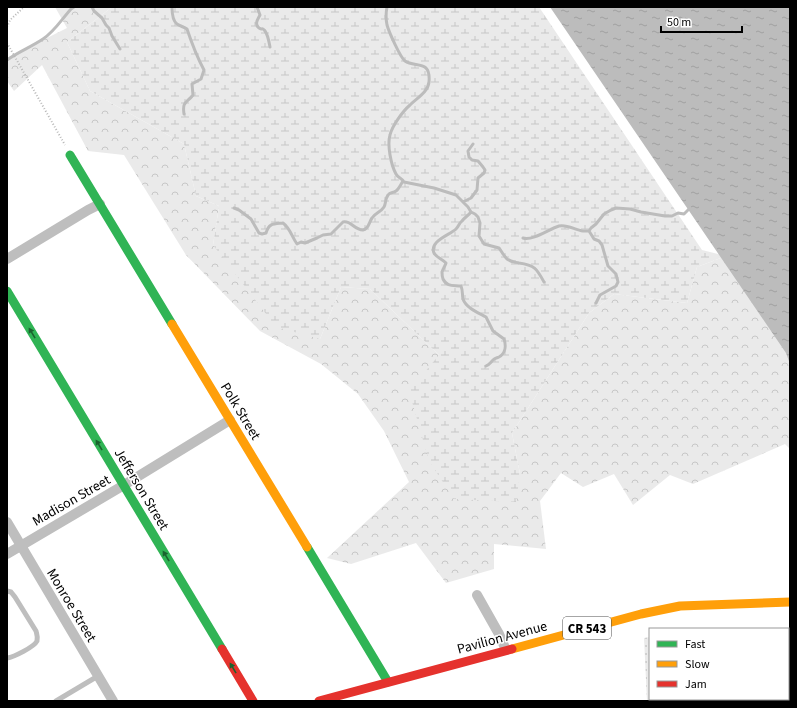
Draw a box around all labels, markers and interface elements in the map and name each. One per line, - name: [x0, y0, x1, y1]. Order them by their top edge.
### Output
- scale bar: [661, 8, 742, 34]
- text: 50 m: [667, 14, 691, 31]
- one-way arrow: [29, 327, 36, 339]
- street label: Polk Street: [215, 379, 265, 444]
- one-way arrow: [95, 440, 103, 450]
- street label: Jefferson Street: [109, 445, 174, 534]
- street label: Madison Street: [29, 470, 115, 531]
- one-way arrow: [162, 551, 170, 561]
- street label: Monroe Street: [41, 565, 101, 646]
- street label: Pavilion Avenue: [455, 616, 550, 660]
- road number: CR 543: [563, 617, 611, 639]
- legend: [649, 628, 789, 700]
- text: Fast: [685, 636, 705, 653]
- text: Slow: [685, 656, 710, 673]
- one-way arrow: [229, 663, 237, 673]
- text: Jam: [685, 676, 707, 693]

